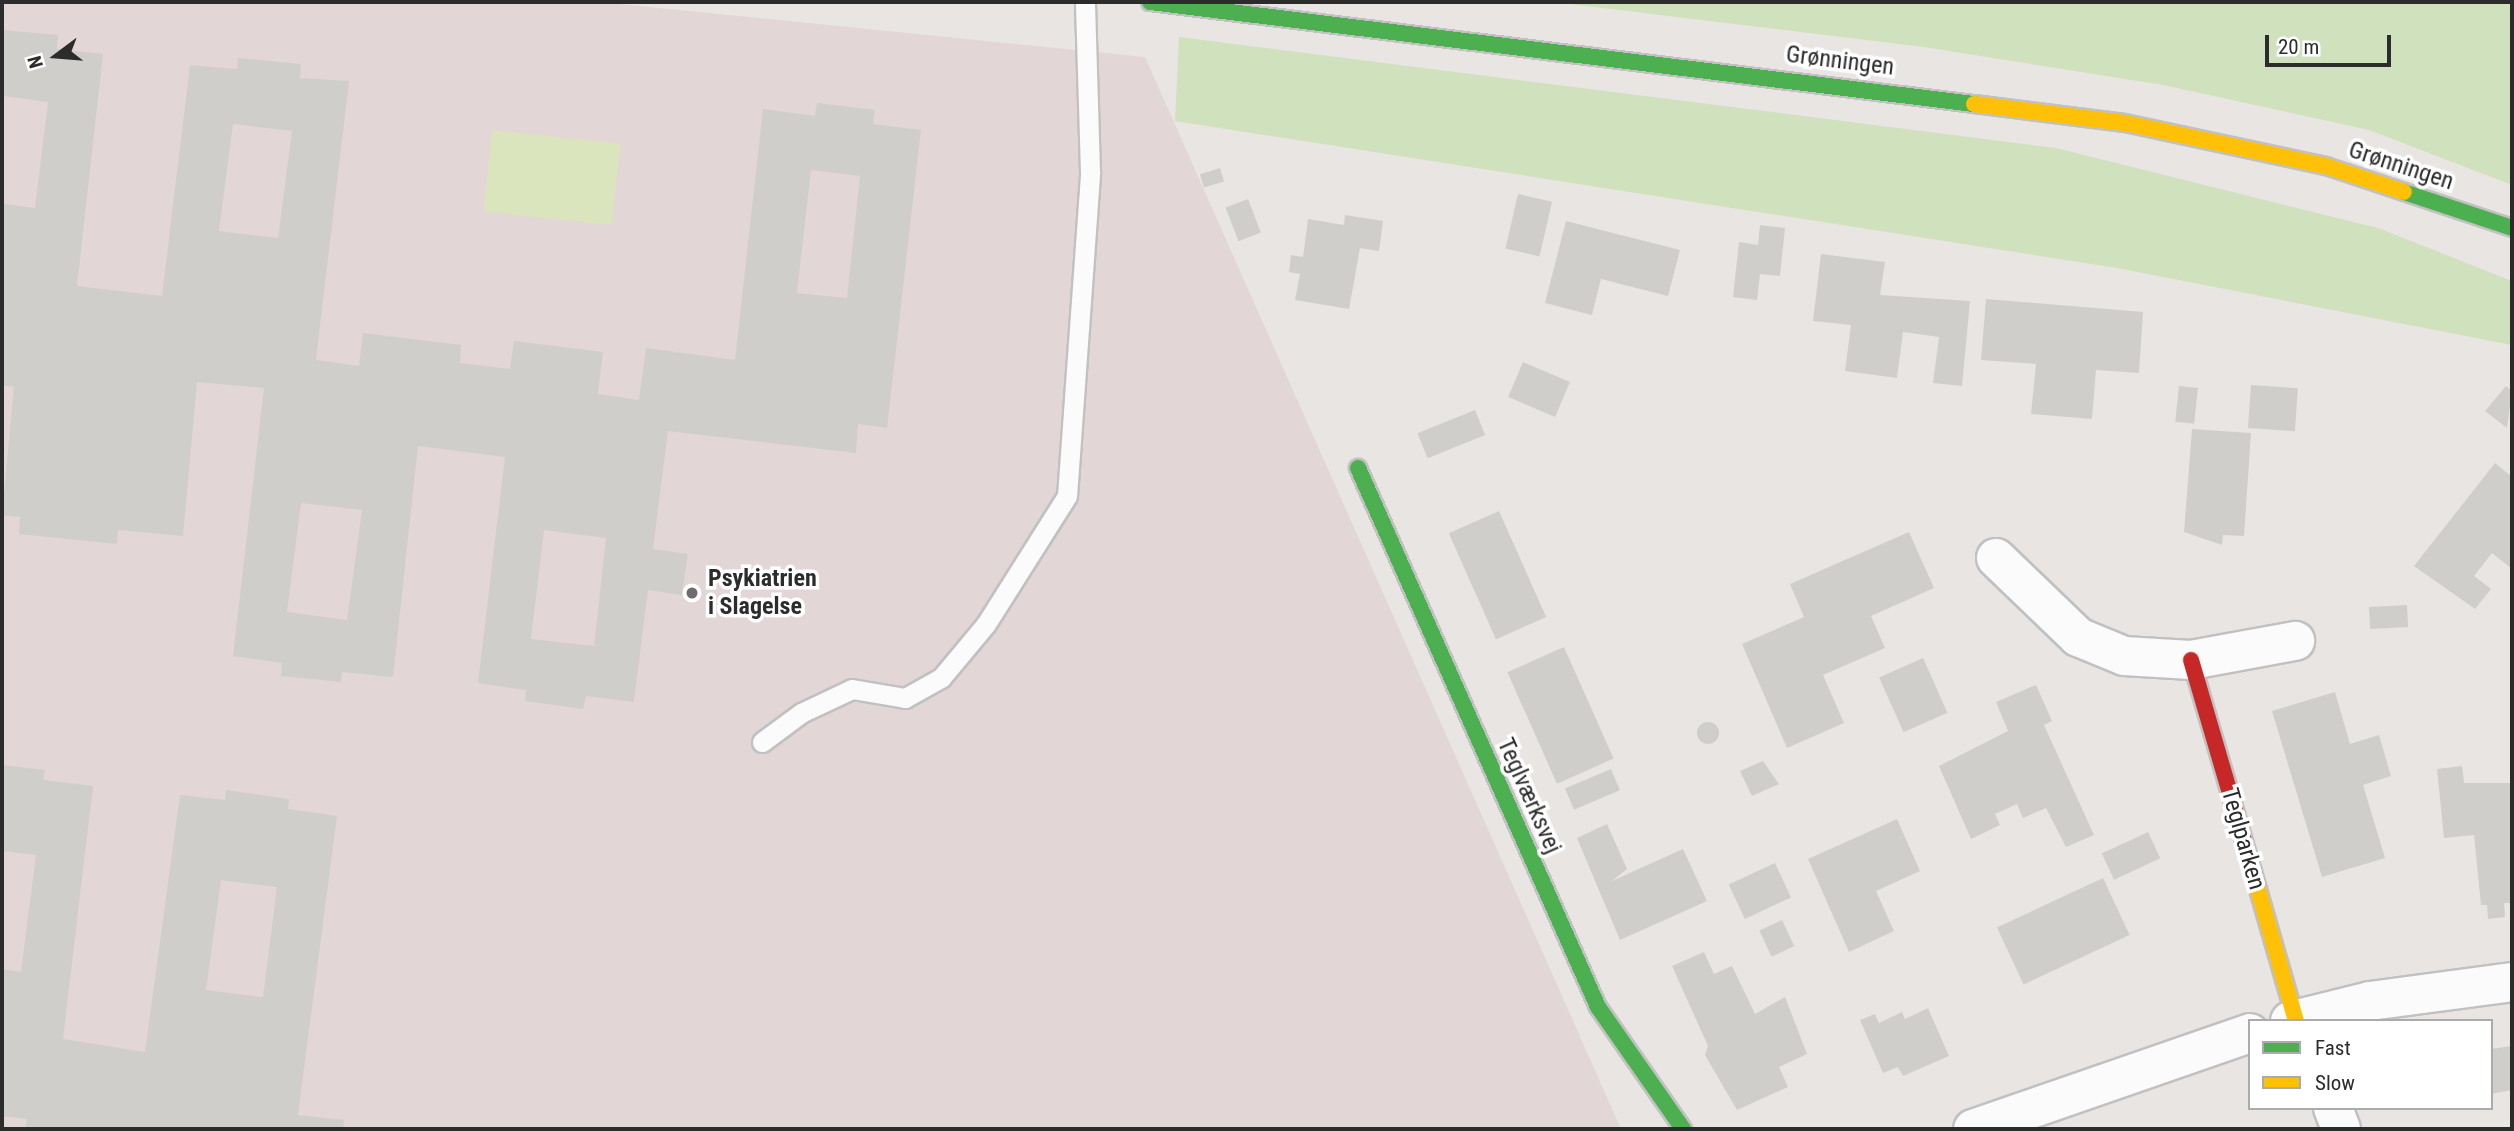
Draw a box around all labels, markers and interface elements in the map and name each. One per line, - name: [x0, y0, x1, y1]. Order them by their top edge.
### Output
- north arrow: [21, 21, 91, 91]
- scale bar: [2269, 21, 2395, 65]
- text: 20 m: [2278, 35, 2319, 59]
- street label: Grønningen: [1784, 40, 1896, 82]
- text: N: [23, 53, 48, 71]
- street label: Grønningen: [2345, 136, 2457, 196]
- place label: Psykiatrien i Slagelse: [708, 565, 817, 621]
- marker: Psykiatrien i Slagelse: [682, 583, 702, 603]
- street label: Teglværksvej: [1491, 734, 1567, 858]
- street label: Teglparken: [2215, 785, 2271, 893]
- legend: [2248, 1019, 2493, 1110]
- text: Fast: [2315, 1036, 2351, 1060]
- text: Slow: [2315, 1071, 2355, 1095]

